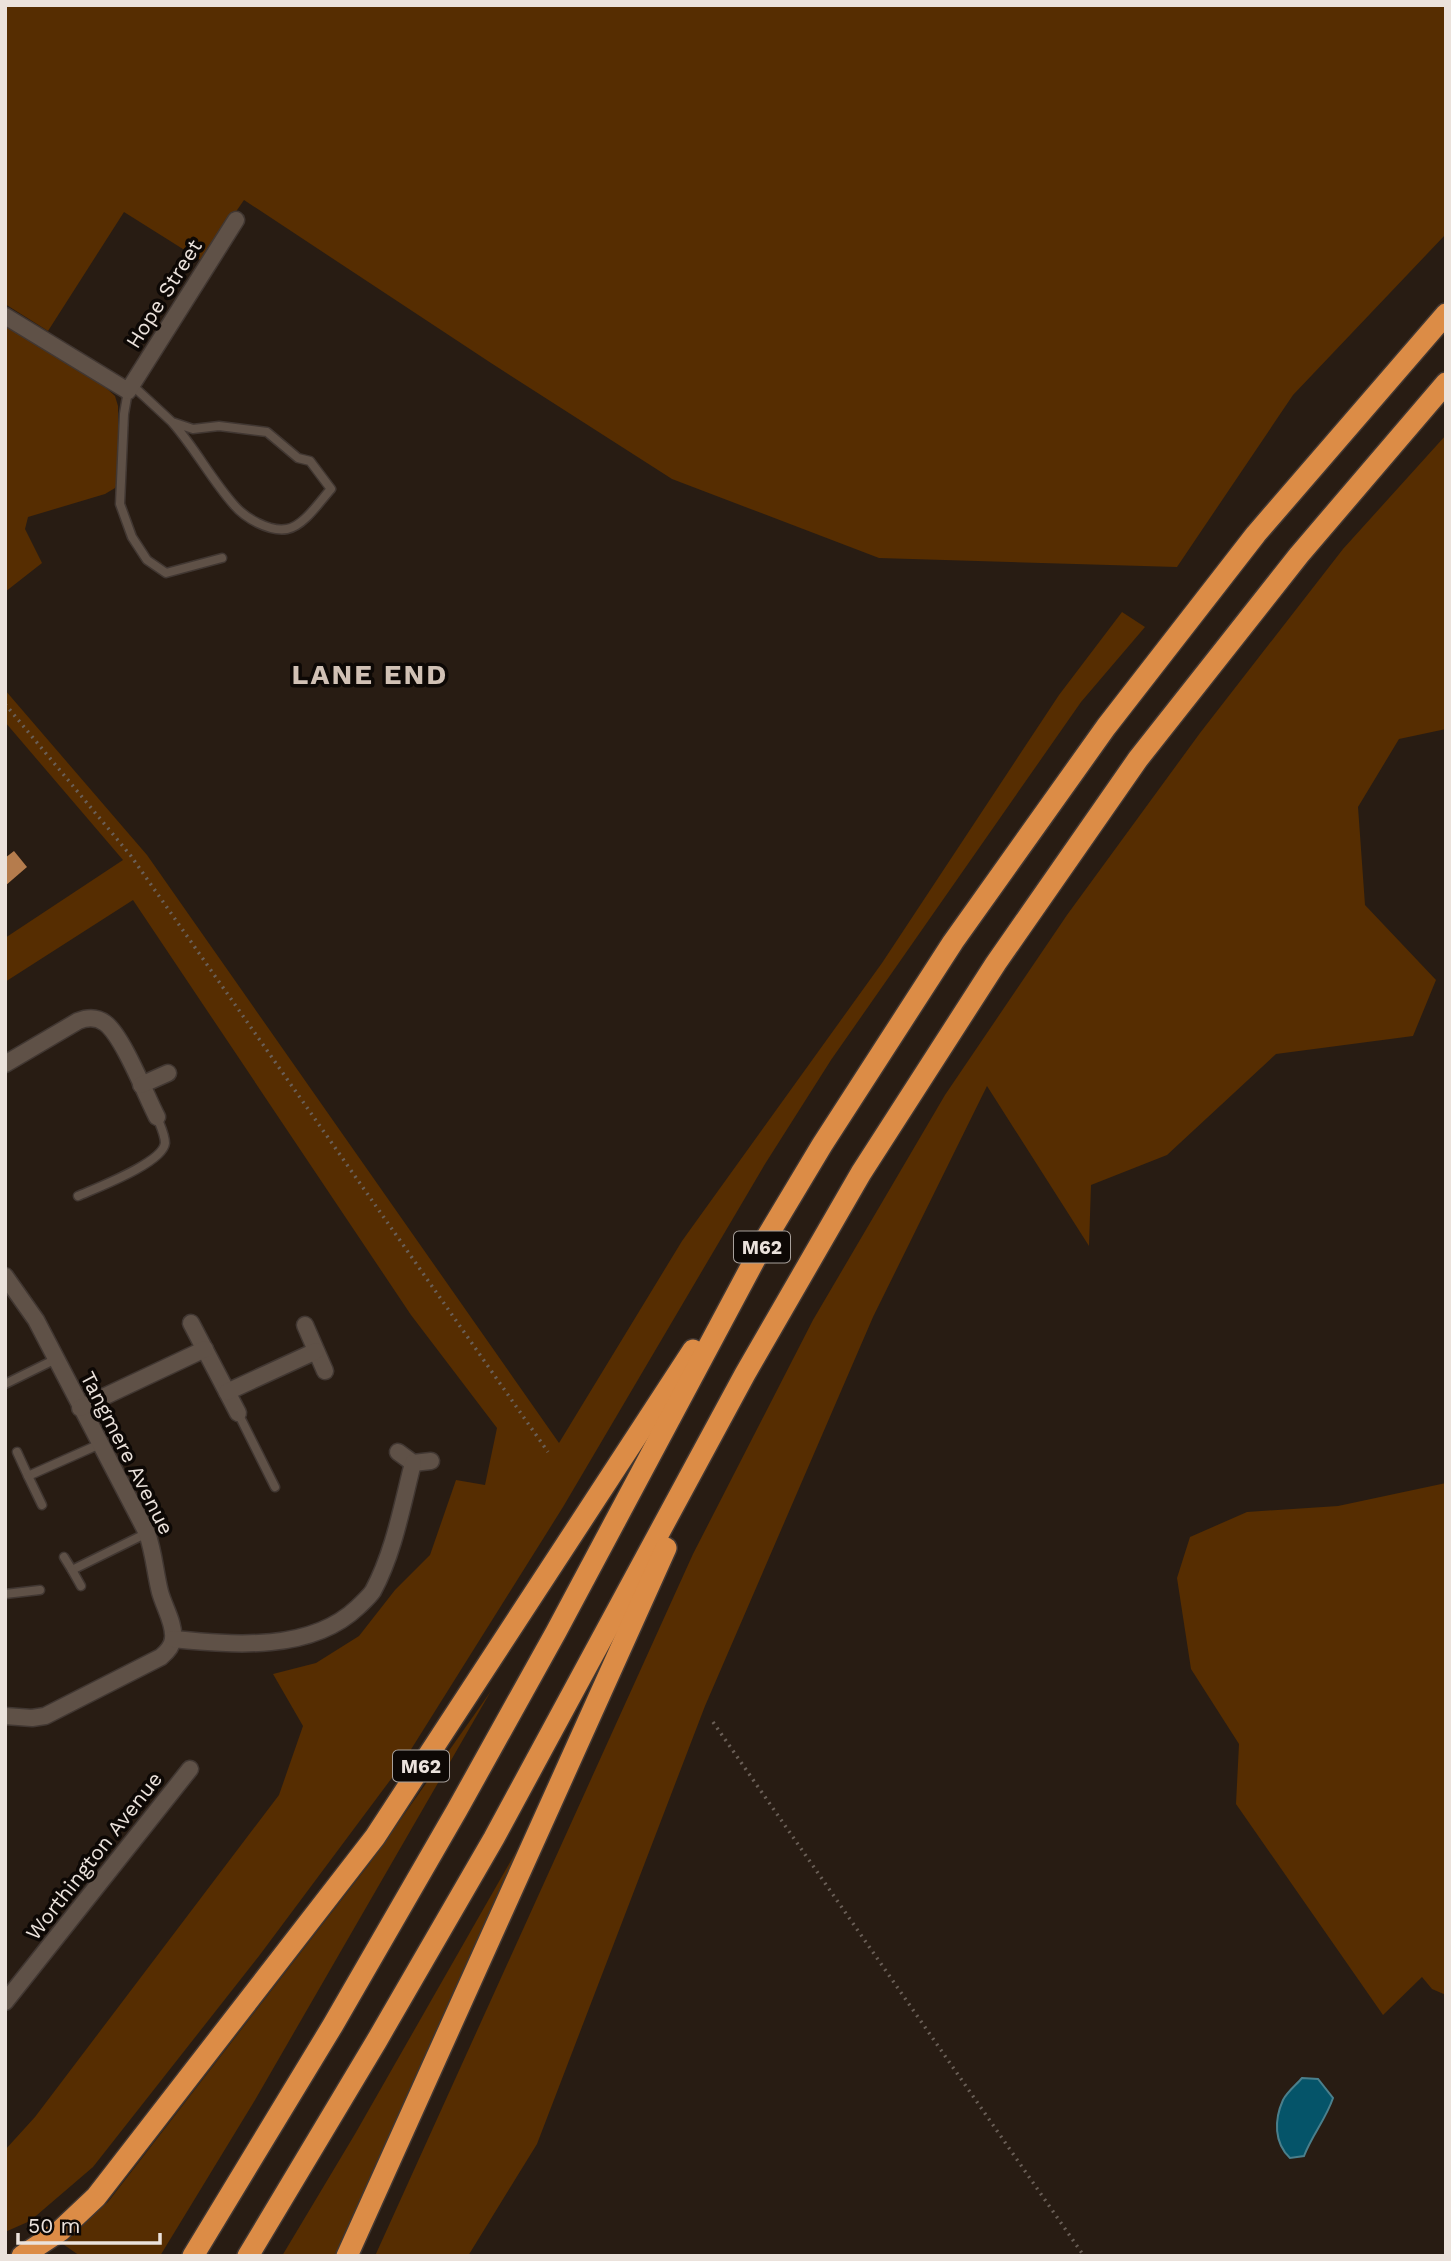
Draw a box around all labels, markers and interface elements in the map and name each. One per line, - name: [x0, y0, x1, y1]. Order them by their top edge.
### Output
- street label: Hope Street: [120, 235, 207, 353]
- district label: LANE END: [292, 658, 448, 691]
- road number: M62: [734, 1232, 790, 1262]
- street label: Tangmere Avenue: [76, 1367, 179, 1539]
- road number: M62: [393, 1750, 449, 1782]
- street label: Worthington Avenue: [20, 1767, 167, 1945]
- scale bar: [18, 2202, 159, 2246]
- text: 50 m: [28, 2213, 80, 2238]

